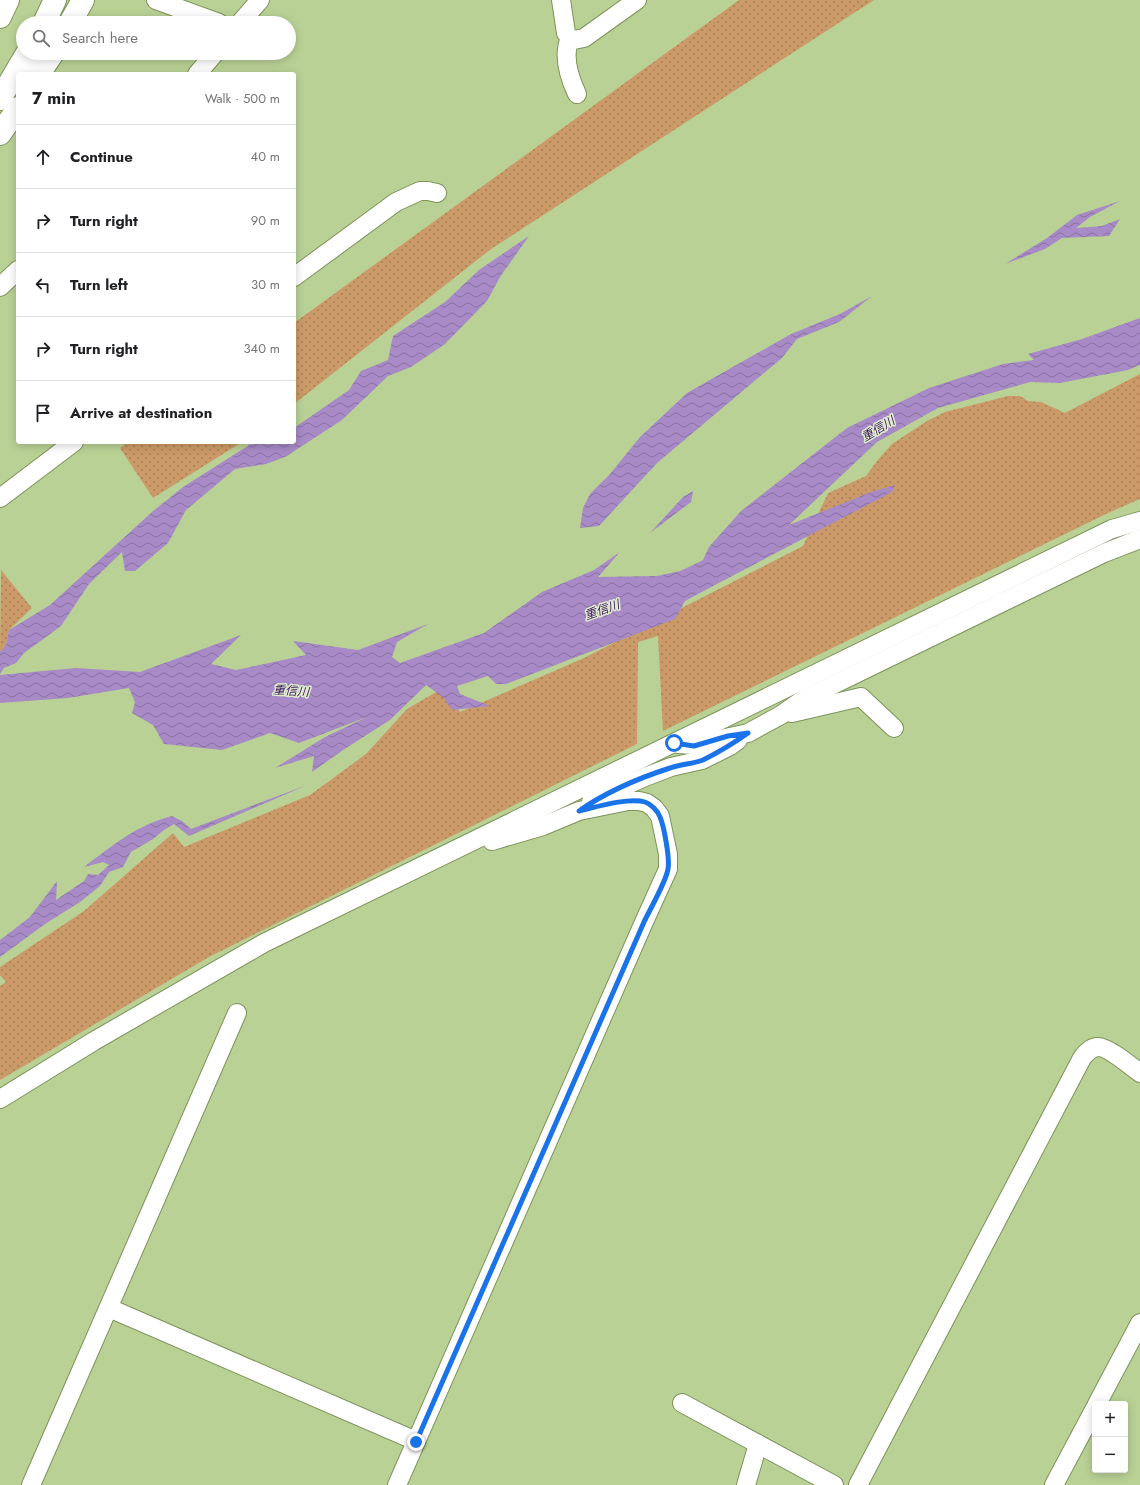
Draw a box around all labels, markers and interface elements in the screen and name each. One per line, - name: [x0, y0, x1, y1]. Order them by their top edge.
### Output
- search box: [16, 16, 296, 60]
- icon: search: [30, 27, 52, 49]
- text: Search here: [62, 27, 138, 49]
- text: 7 min: [32, 86, 76, 110]
- text: Walk · 500 m: [205, 89, 280, 108]
- icon: ahead: [32, 146, 54, 168]
- text: Continue: [70, 146, 133, 168]
- text: 40 m: [251, 147, 280, 166]
- icon: right: [32, 210, 54, 232]
- text: Turn right: [70, 210, 138, 232]
- text: 90 m: [251, 211, 280, 230]
- icon: left: [32, 274, 54, 296]
- text: Turn left: [70, 274, 128, 296]
- text: 30 m: [251, 275, 280, 294]
- icon: right: [32, 338, 54, 360]
- text: Turn right: [70, 338, 138, 360]
- text: 340 m: [243, 339, 280, 358]
- icon: arrive: [32, 402, 54, 424]
- text: Arrive at destination: [70, 402, 212, 424]
- water label: 重信川: [858, 411, 900, 446]
- water label: 重信川: [582, 595, 624, 624]
- water label: 重信川: [272, 681, 312, 701]
- route start: [665, 734, 683, 752]
- map controls: [1092, 1401, 1128, 1473]
- button: +: [1092, 1401, 1128, 1437]
- route end: [407, 1433, 425, 1451]
- button: −: [1092, 1437, 1128, 1473]

